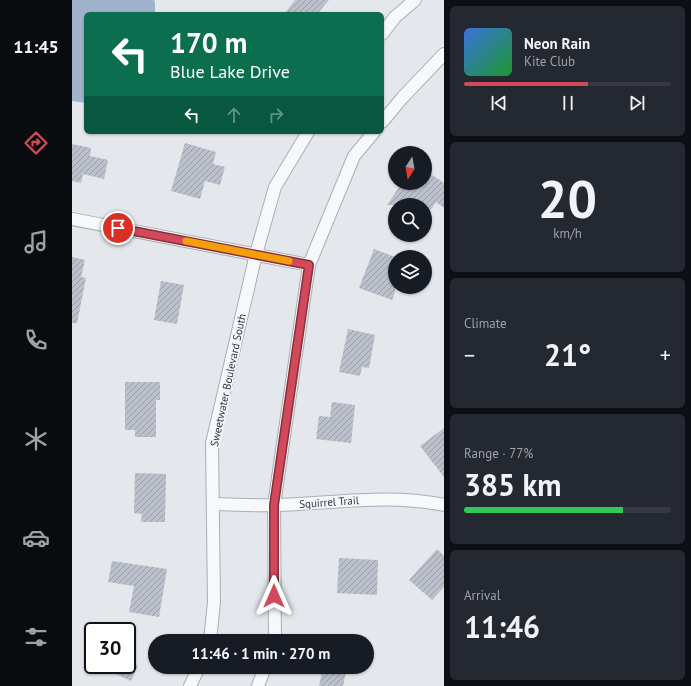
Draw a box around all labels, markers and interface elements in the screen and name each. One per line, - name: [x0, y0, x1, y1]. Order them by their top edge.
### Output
- text: 170 m: [170, 24, 247, 61]
- icon: left: [104, 28, 156, 80]
- text: Neon Rain: [524, 34, 590, 53]
- text: 11:45: [13, 35, 59, 58]
- text: Kite Club: [524, 53, 575, 70]
- text: Blue Lake Drive: [170, 60, 290, 83]
- icon: previous: [488, 92, 510, 114]
- icon: pause: [557, 92, 579, 114]
- icon: next: [626, 92, 648, 114]
- icon: left: [181, 104, 203, 126]
- icon: ahead: [223, 104, 245, 126]
- icon: right: [265, 104, 287, 126]
- icon: directions: [22, 129, 50, 157]
- north arrow: [388, 146, 432, 190]
- map controls: [388, 146, 432, 294]
- text: 20: [538, 165, 597, 232]
- button: search: [388, 198, 432, 242]
- pin: [101, 211, 135, 245]
- icon: arrive: [107, 217, 129, 239]
- text: km/h: [553, 225, 582, 242]
- icon: music: [22, 228, 50, 256]
- button: layers: [388, 250, 432, 294]
- street label: Sweetwater Boulevard South: [207, 312, 249, 448]
- text: Climate: [464, 315, 507, 332]
- icon: phone: [22, 326, 50, 354]
- text: 21°: [544, 335, 591, 374]
- text: −: [464, 341, 475, 369]
- text: +: [660, 341, 671, 369]
- icon: climate: [22, 425, 50, 453]
- text: Range · 77%: [464, 445, 533, 462]
- text: 385 km: [464, 465, 562, 504]
- street label: Squirrel Trail: [299, 493, 360, 511]
- icon: car: [22, 524, 50, 552]
- position arrow: [253, 575, 295, 617]
- text: Arrival: [464, 587, 500, 604]
- text: 11:46: [464, 607, 540, 646]
- speed limit sign: 30: [84, 622, 136, 674]
- icon: filters: [22, 623, 50, 651]
- text: 11:46 · 1 min · 270 m: [192, 644, 330, 663]

